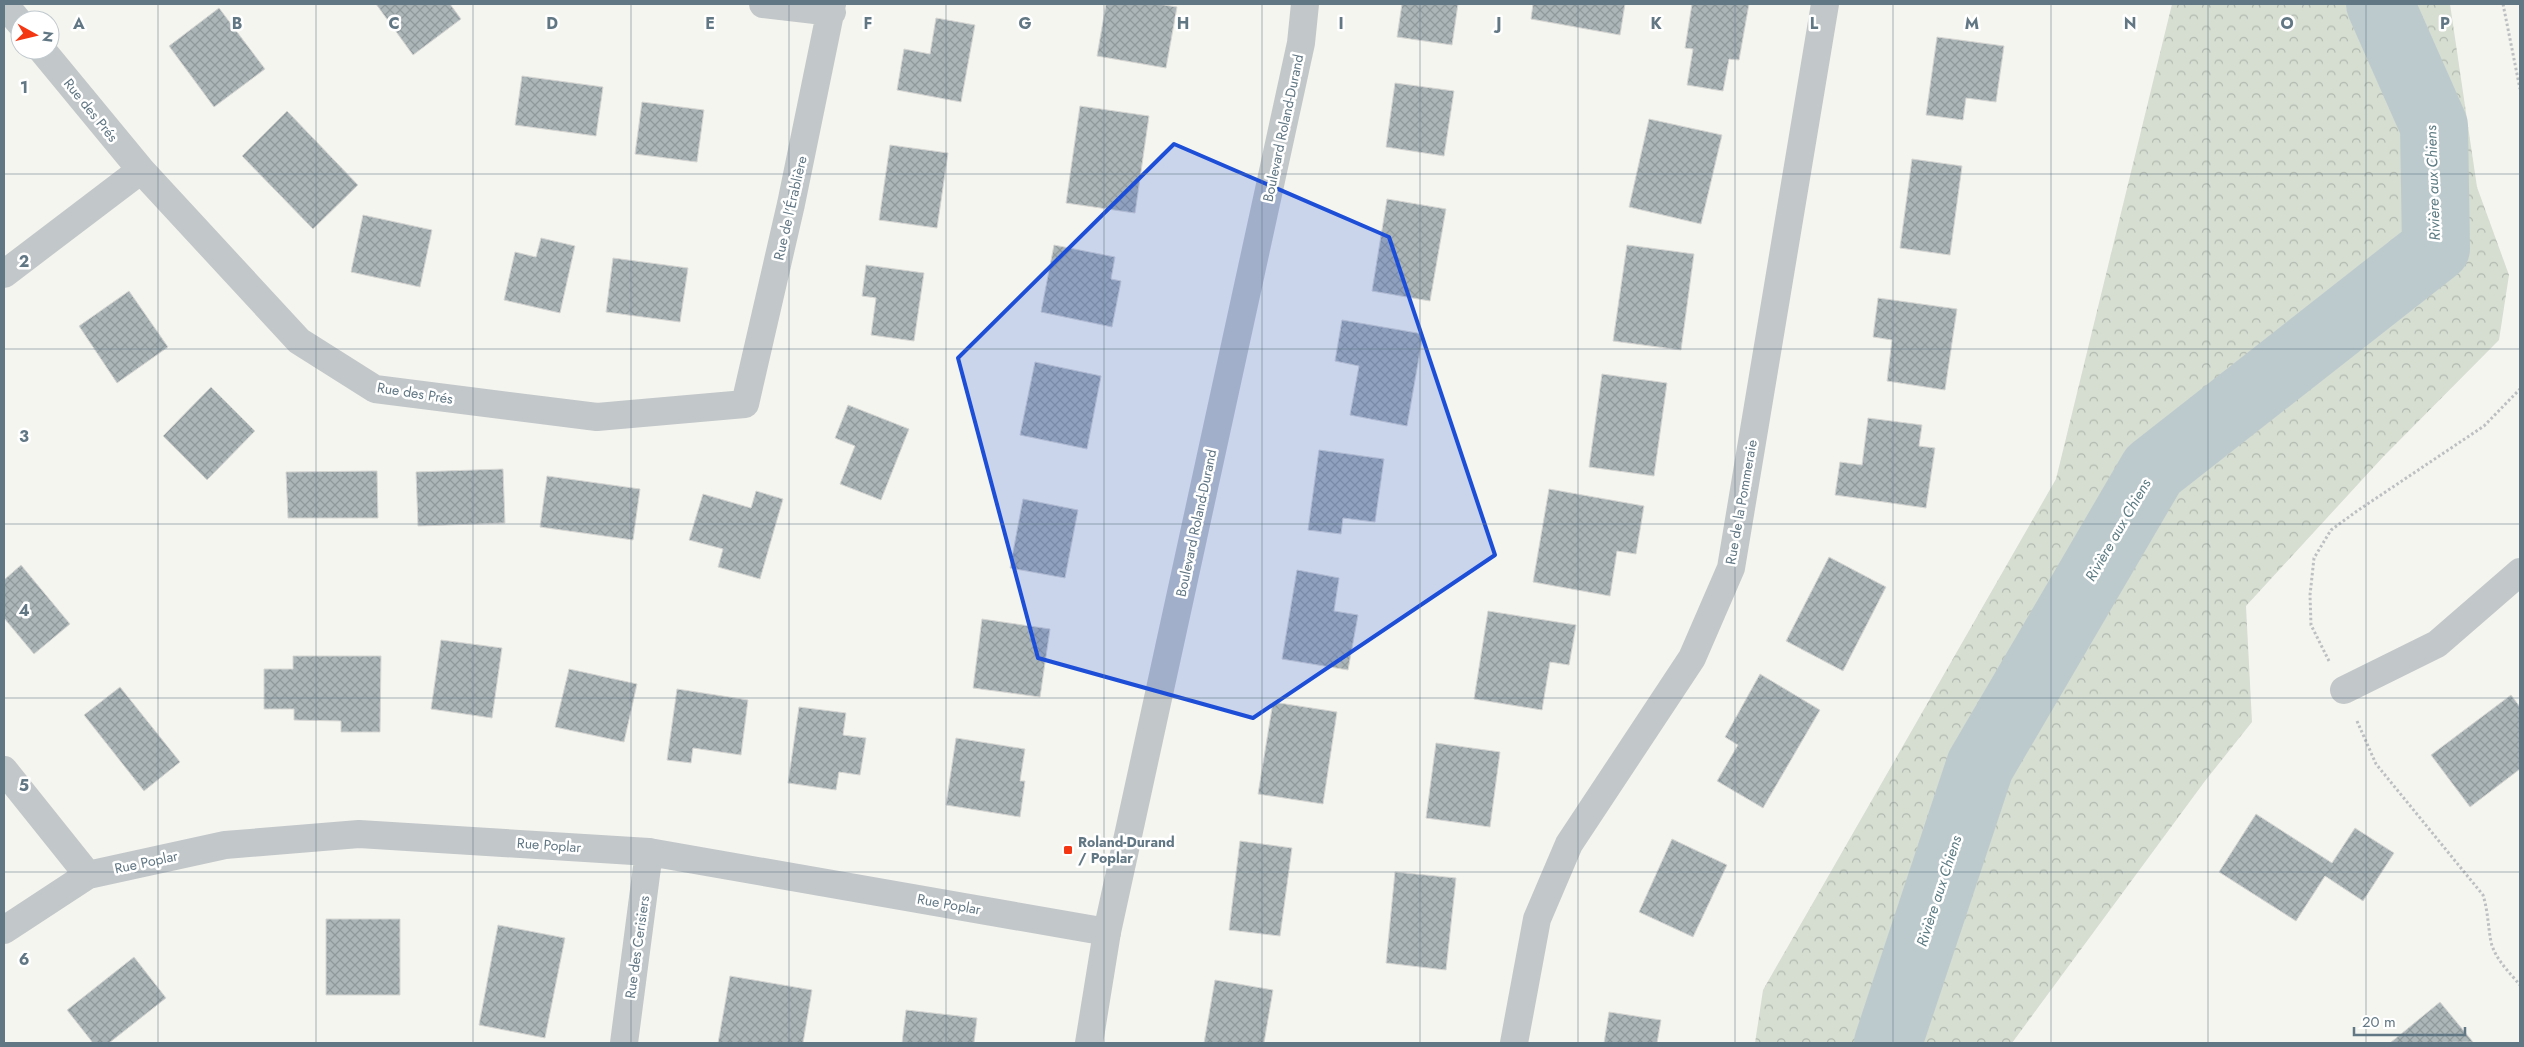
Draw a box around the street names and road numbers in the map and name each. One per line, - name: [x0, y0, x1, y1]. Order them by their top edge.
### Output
- street label: Boulevard Roland-Durand: [1258, 52, 1308, 204]
- street label: Rue des Prés: [59, 74, 123, 146]
- street label: Rue de l'Érablière: [768, 154, 812, 262]
- street label: Rue des Prés: [376, 377, 455, 409]
- street label: Rue de la Pommeraie: [1720, 438, 1762, 566]
- street label: Boulevard Roland-Durand: [1171, 447, 1221, 599]
- street label: Rue Poplar: [516, 833, 582, 857]
- street label: Rue Poplar: [113, 846, 180, 878]
- street label: Rue Poplar: [916, 889, 983, 919]
- street label: Rue des Cerisiers: [620, 894, 654, 1000]

